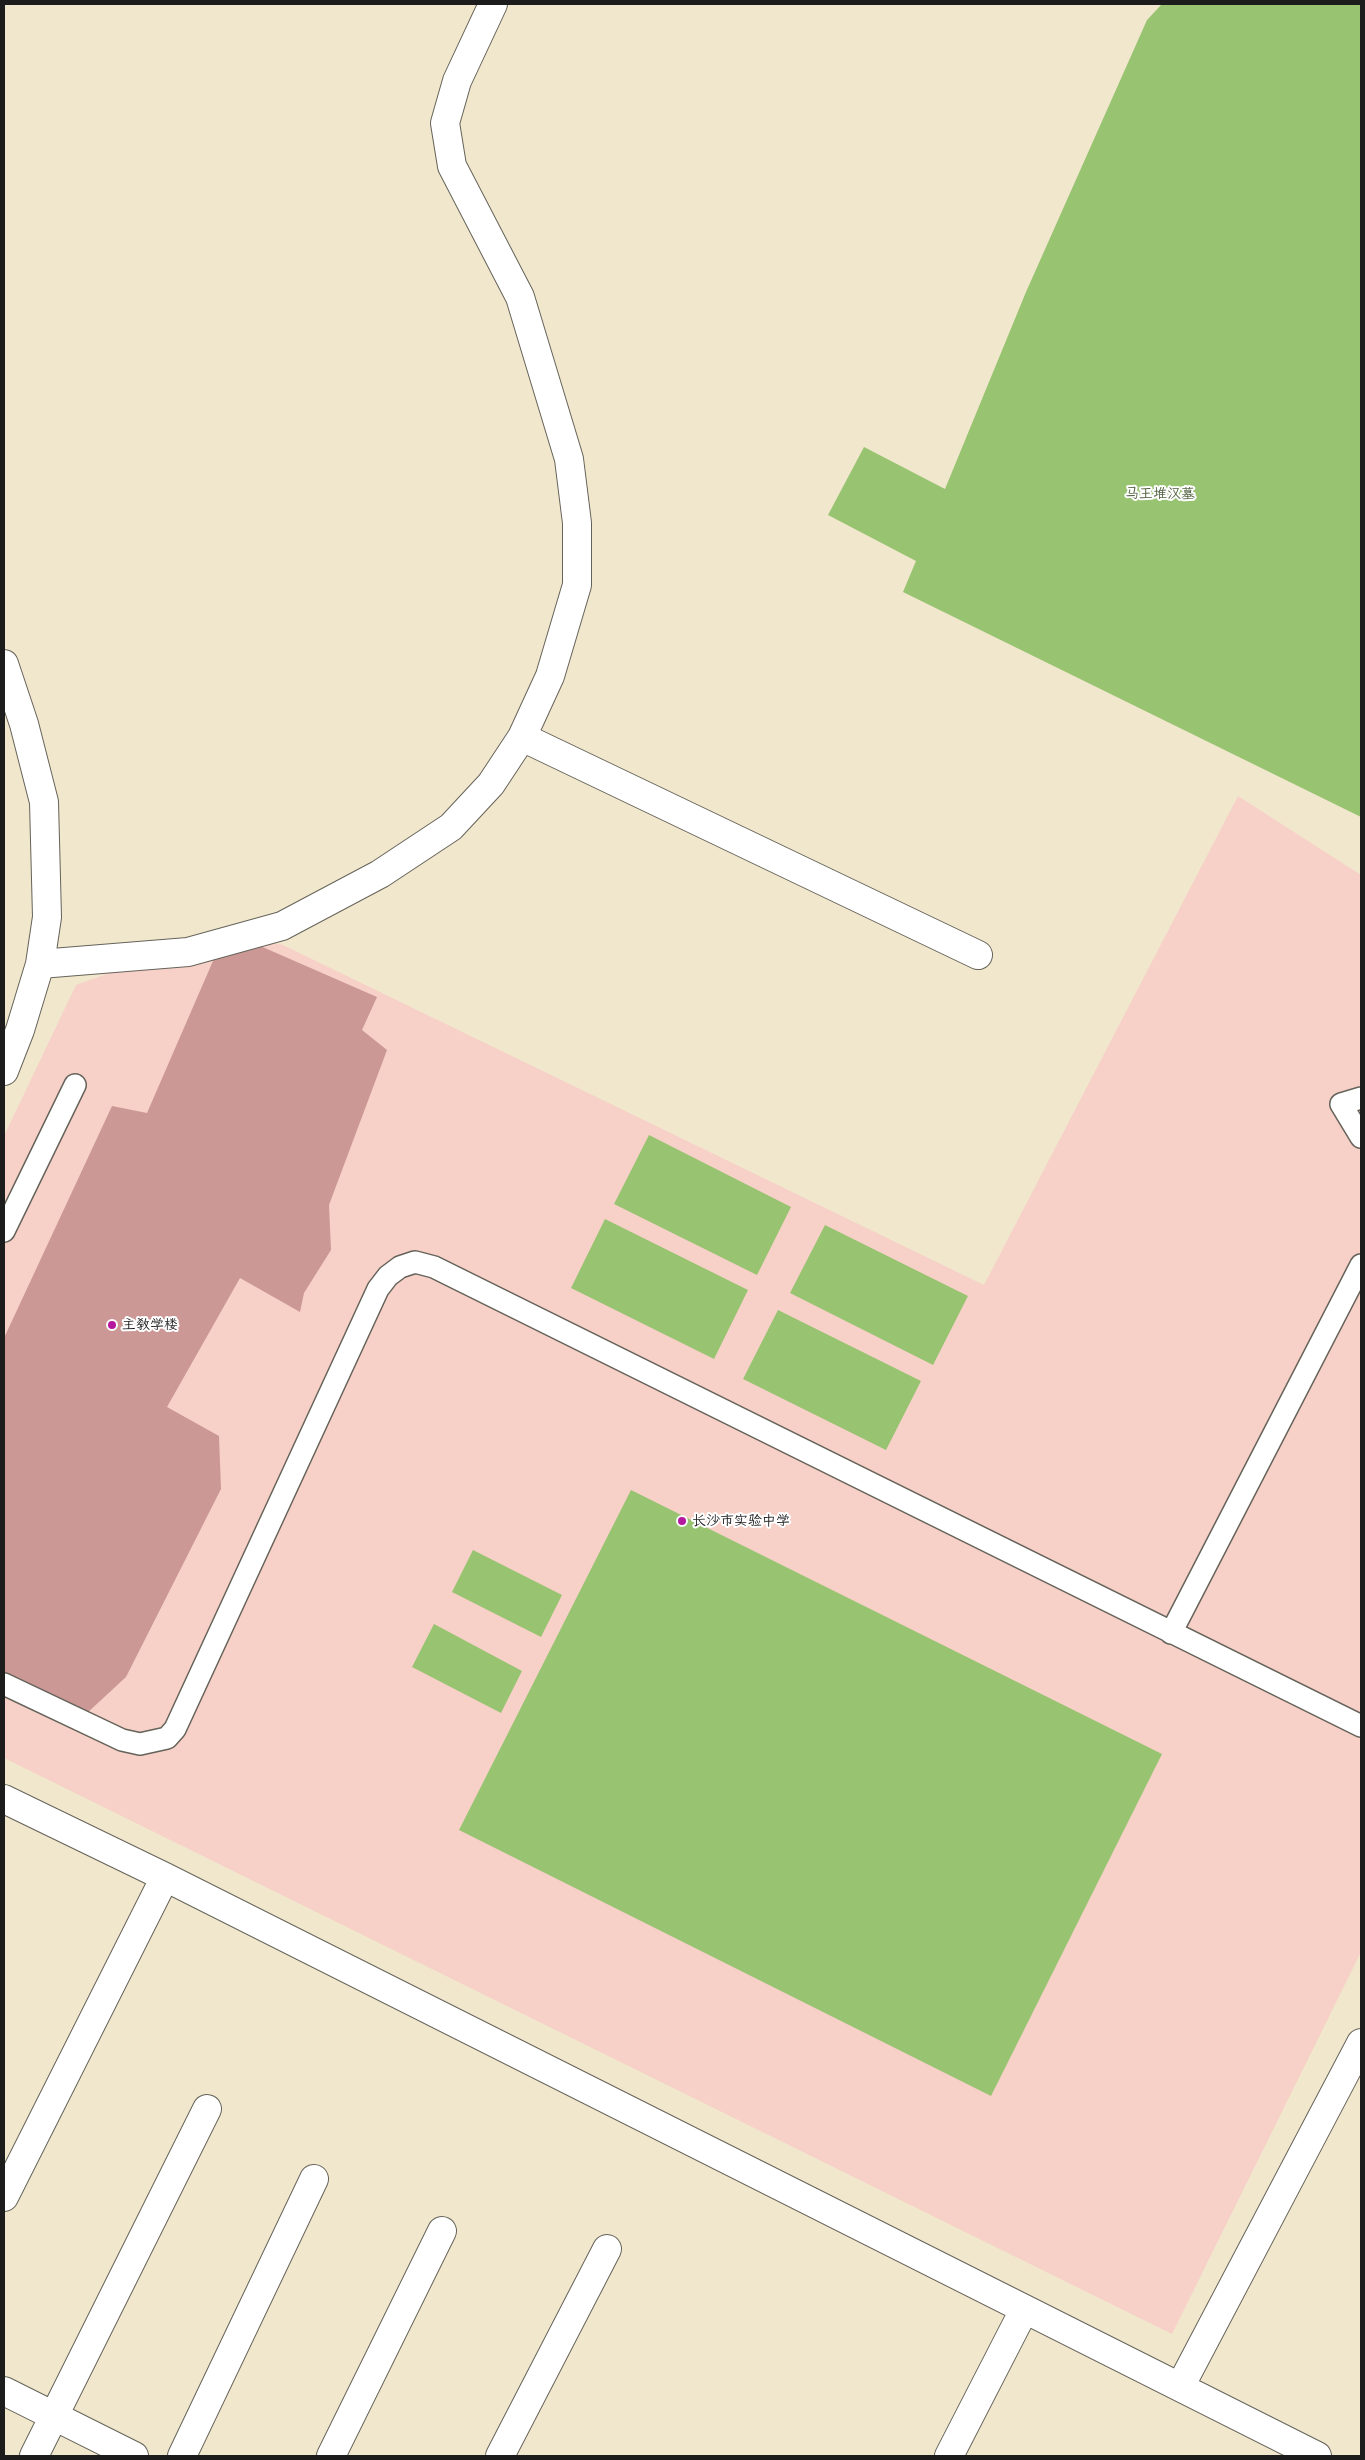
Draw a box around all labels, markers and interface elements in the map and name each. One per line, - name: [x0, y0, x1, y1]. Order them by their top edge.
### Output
- park label: 马王堆汉墓: [1125, 486, 1195, 502]
- place label: 主教学楼: [122, 1317, 178, 1333]
- marker: 主教学楼: [106, 1319, 118, 1331]
- place label: 长沙市实验中学: [692, 1513, 790, 1529]
- marker: 长沙市实验中学: [676, 1515, 688, 1527]

